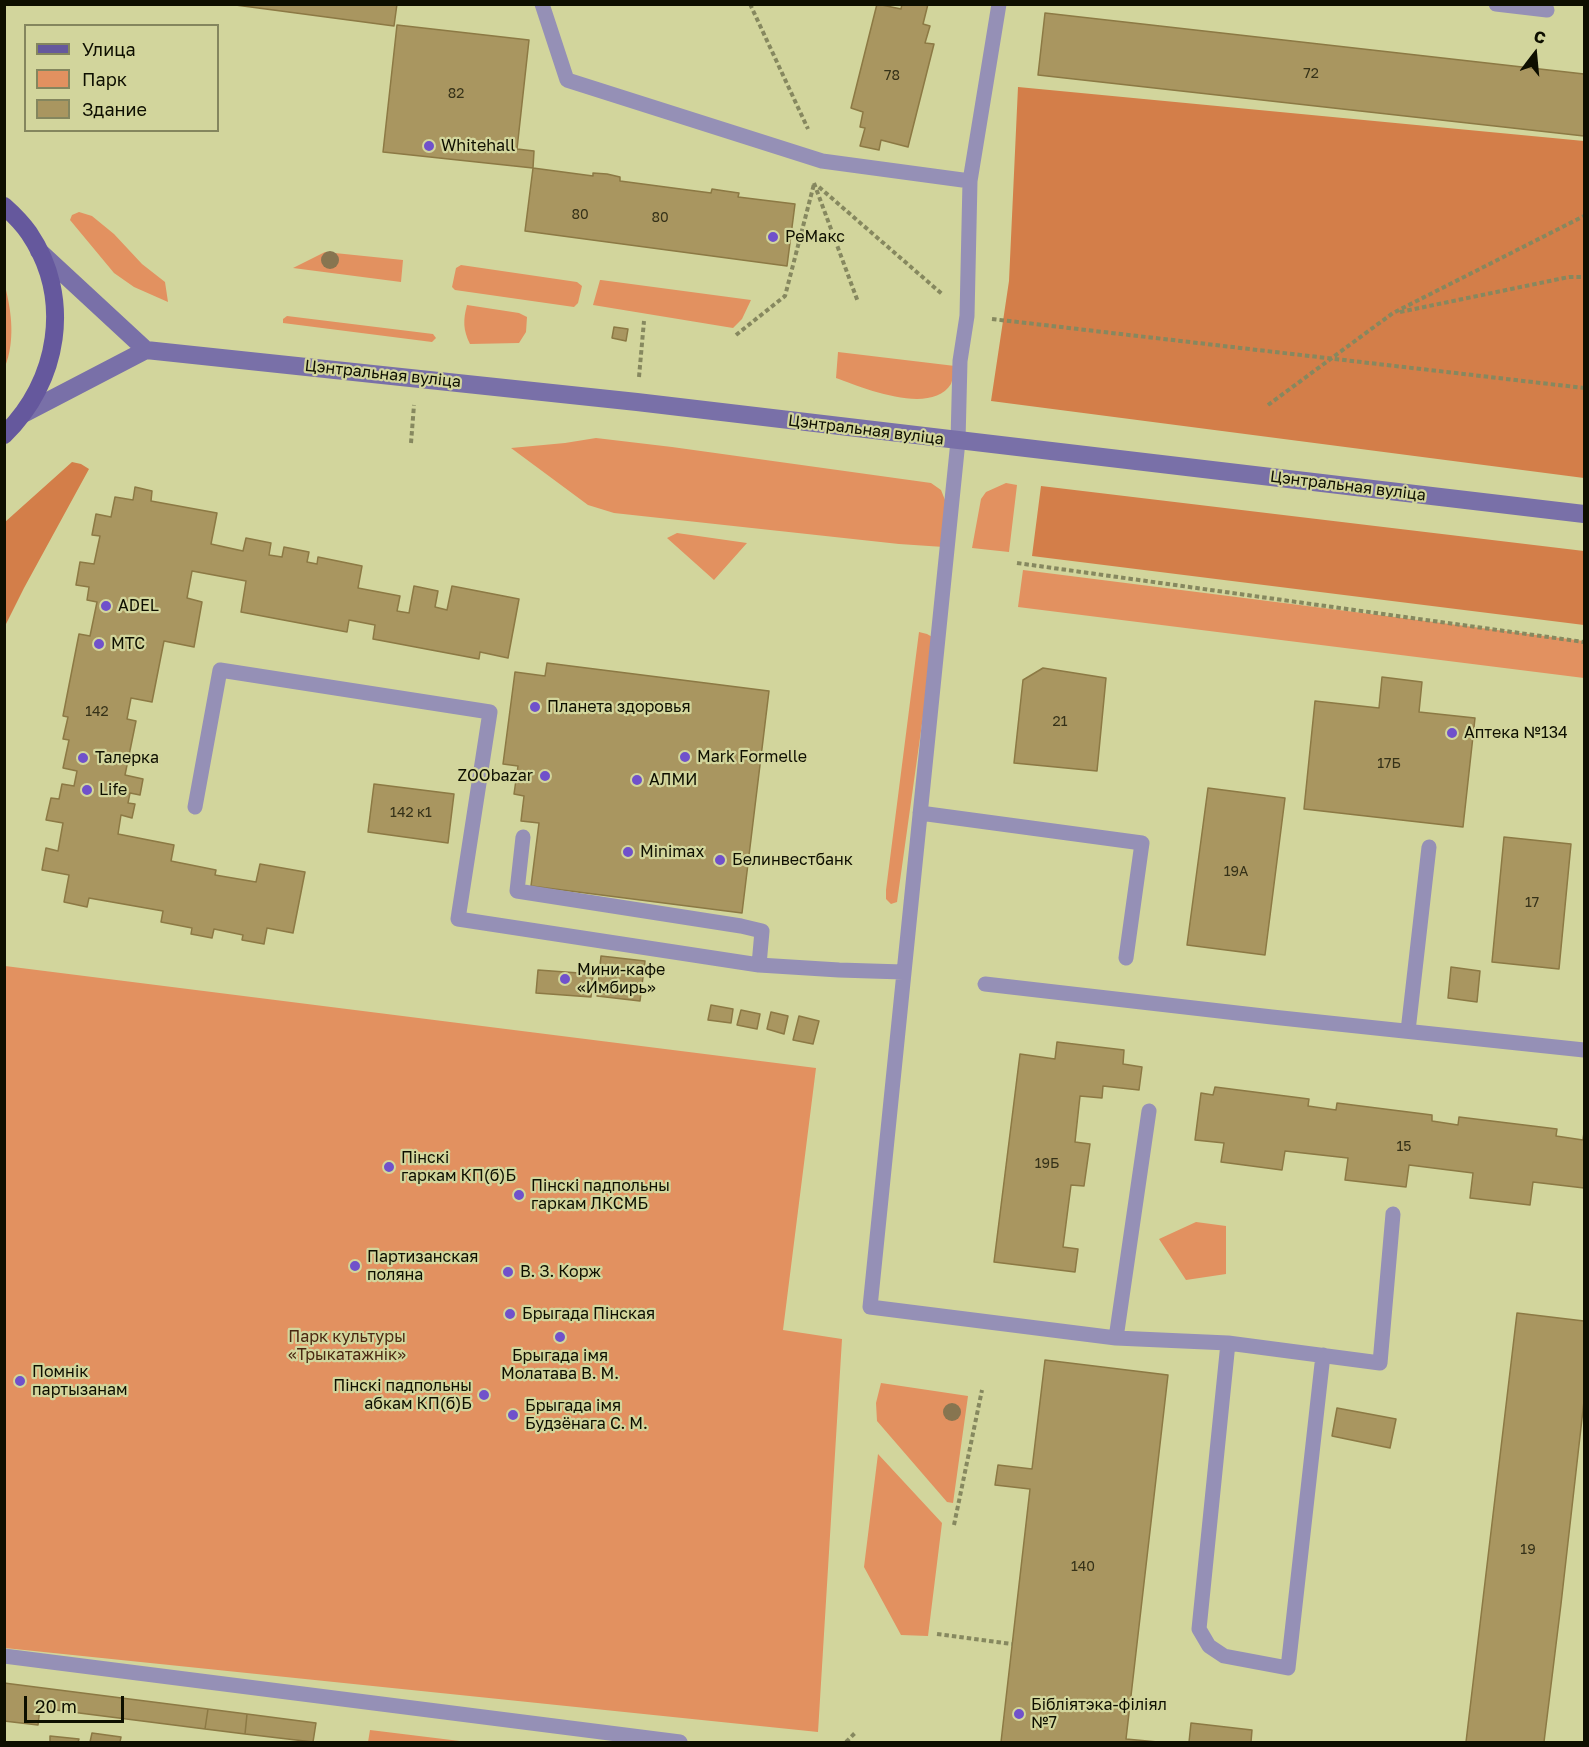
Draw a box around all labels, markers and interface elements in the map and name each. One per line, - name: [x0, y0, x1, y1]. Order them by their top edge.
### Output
- legend: [24, 24, 219, 132]
- north arrow: [1505, 24, 1565, 84]
- text: С: [1532, 26, 1548, 48]
- text: Улица: [82, 38, 136, 60]
- house number: 72: [1303, 66, 1319, 82]
- text: Парк: [82, 68, 127, 90]
- house number: 78: [884, 68, 900, 84]
- house number: 82: [448, 86, 464, 102]
- text: Здание: [82, 98, 147, 120]
- place label: Whitehall: [441, 136, 515, 156]
- marker: Whitehall: [422, 139, 436, 153]
- house number: 80: [571, 207, 589, 223]
- house number: 80: [651, 210, 669, 226]
- place label: РеМакс: [785, 227, 845, 247]
- marker: РеМакс: [766, 230, 780, 244]
- street label: Цэнтральная вуліца: [304, 356, 462, 392]
- street label: Цэнтральная вуліца: [787, 411, 945, 449]
- street label: Цэнтральная вуліца: [1269, 467, 1427, 505]
- place label: ADEL: [118, 596, 159, 616]
- marker: ADEL: [99, 599, 113, 613]
- place label: МТС: [111, 634, 145, 654]
- marker: МТС: [92, 637, 106, 651]
- place label: Планета здоровья: [547, 697, 691, 717]
- marker: Планета здоровья: [528, 700, 542, 714]
- house number: 142: [85, 704, 109, 720]
- house number: 21: [1053, 714, 1067, 730]
- place label: Аптека №134: [1464, 723, 1568, 743]
- marker: Аптека №134: [1445, 726, 1459, 740]
- place label: Mark Formelle: [697, 747, 807, 767]
- place label: Талерка: [95, 748, 159, 768]
- marker: Mark Formelle: [678, 750, 692, 764]
- marker: Талерка: [76, 751, 90, 765]
- house number: 17Б: [1377, 756, 1401, 772]
- place label: ZOObazar: [458, 766, 533, 786]
- marker: ZOObazar: [538, 769, 552, 783]
- place label: АЛМИ: [649, 770, 697, 790]
- marker: АЛМИ: [630, 773, 644, 787]
- place label: Life: [99, 780, 127, 800]
- marker: Life: [80, 783, 94, 797]
- house number: 142 к1: [390, 805, 432, 821]
- place label: Minimax: [640, 842, 704, 862]
- marker: Minimax: [621, 845, 635, 859]
- place label: Белинвестбанк: [732, 850, 853, 870]
- marker: Белинвестбанк: [713, 853, 727, 867]
- house number: 19А: [1224, 864, 1248, 880]
- house number: 17: [1525, 895, 1539, 911]
- place label: Мини-кафе «Имбирь»: [577, 960, 665, 998]
- marker: Мини-кафе «Имбирь»: [558, 972, 572, 986]
- house number: 15: [1397, 1139, 1411, 1155]
- place label: Пінскі гаркам КП(б)Б: [401, 1148, 516, 1186]
- house number: 19Б: [1035, 1156, 1059, 1172]
- marker: Пінскі гаркам КП(б)Б: [382, 1160, 396, 1174]
- place label: Пінскі падпольны гаркам ЛКСМБ: [531, 1176, 670, 1214]
- marker: Пінскі падпольны гаркам ЛКСМБ: [512, 1188, 526, 1202]
- place label: Партизанская поляна: [367, 1247, 478, 1285]
- marker: Партизанская поляна: [348, 1259, 362, 1273]
- place label: В. З. Корж: [520, 1262, 601, 1282]
- marker: В. З. Корж: [501, 1265, 515, 1279]
- place label: Брыгада Пінская: [522, 1304, 655, 1324]
- marker: Брыгада Пінская: [503, 1307, 517, 1321]
- park label: Парк культуры «Трыкатажнік»: [288, 1327, 406, 1365]
- marker: Брыгада імя Молатава В. М.: [553, 1330, 567, 1344]
- place label: Брыгада імя Молатава В. М.: [501, 1346, 619, 1384]
- place label: Помнік партызанам: [32, 1362, 128, 1400]
- marker: Помнік партызанам: [13, 1374, 27, 1388]
- place label: Пінскі падпольны абкам КП(б)Б: [333, 1376, 472, 1414]
- marker: Пінскі падпольны абкам КП(б)Б: [477, 1388, 491, 1402]
- place label: Брыгада імя Будзёнага С. М.: [525, 1396, 648, 1434]
- marker: Брыгада імя Будзёнага С. М.: [506, 1408, 520, 1422]
- house number: 19: [1520, 1542, 1536, 1558]
- house number: 140: [1071, 1559, 1095, 1575]
- scale bar: [27, 1684, 128, 1722]
- text: 20 m: [35, 1695, 77, 1717]
- place label: Бібліятэка-філіял №7: [1031, 1695, 1167, 1733]
- marker: Бібліятэка-філіял №7: [1012, 1707, 1026, 1721]

